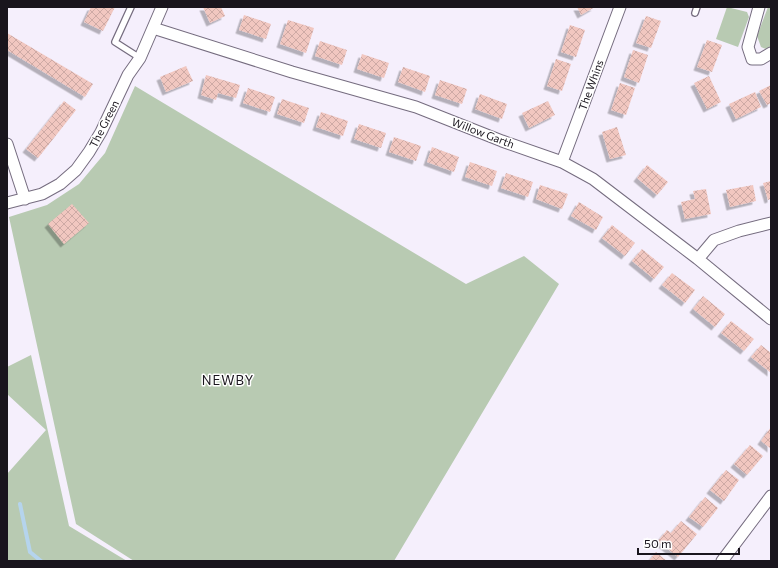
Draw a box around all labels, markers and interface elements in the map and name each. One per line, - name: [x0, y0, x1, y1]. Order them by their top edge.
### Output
- street label: The Whins: [575, 58, 606, 112]
- street label: The Green: [86, 98, 121, 150]
- street label: Willow Garth: [450, 115, 516, 150]
- district label: NEWBY: [202, 372, 254, 388]
- scale bar: [638, 530, 739, 556]
- text: 50 m: [644, 536, 672, 550]

